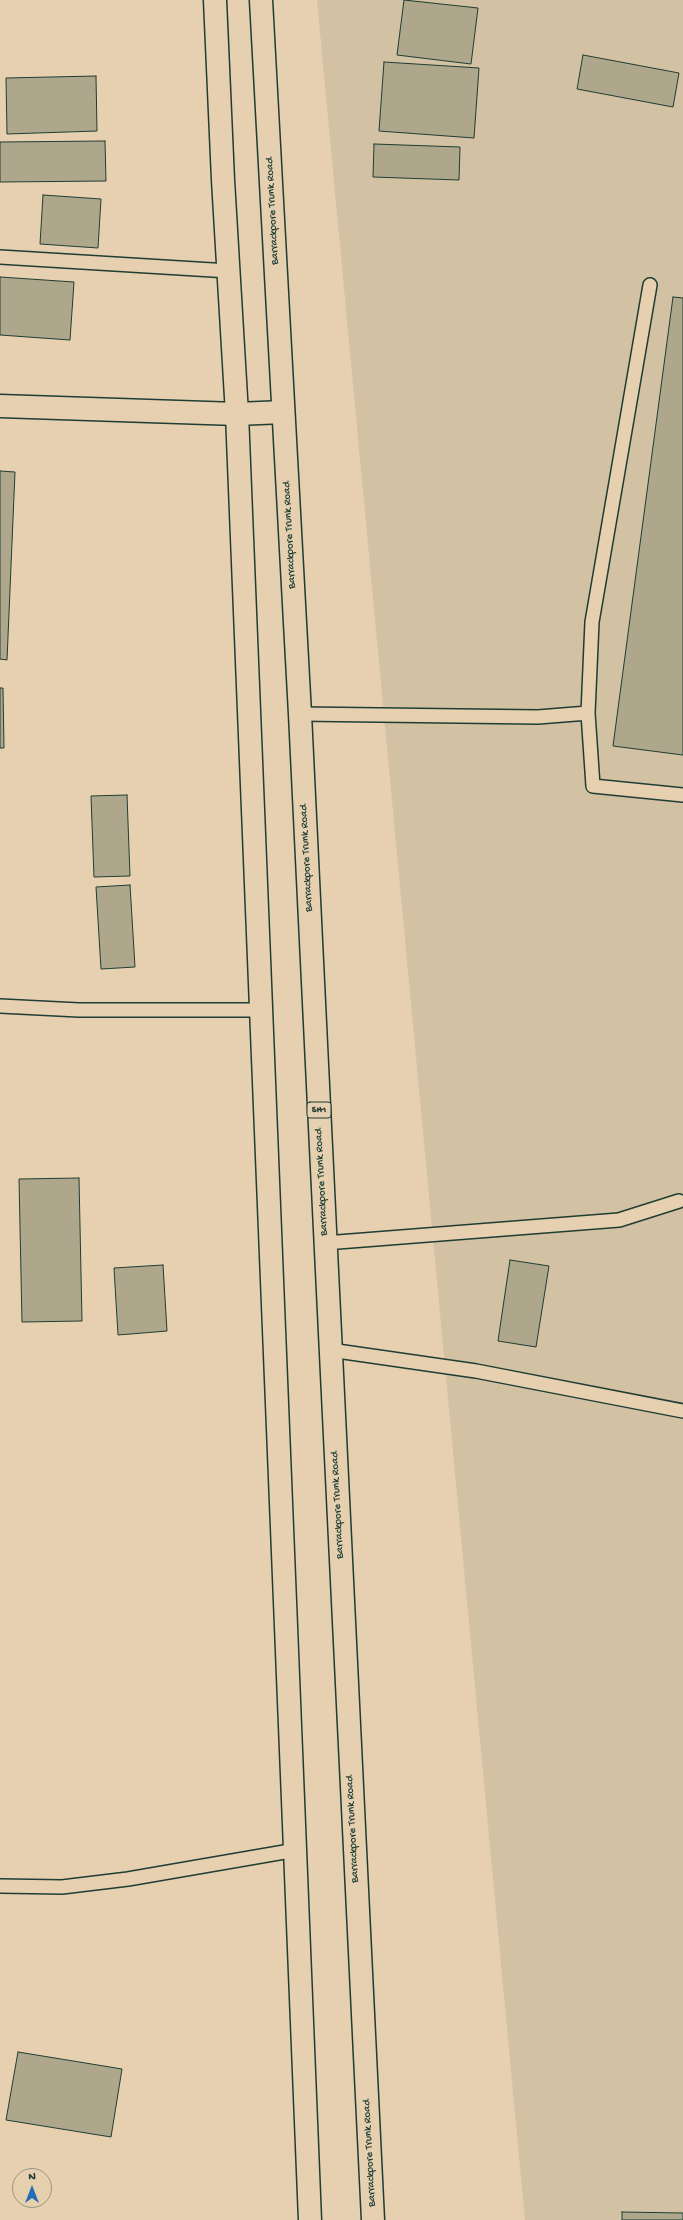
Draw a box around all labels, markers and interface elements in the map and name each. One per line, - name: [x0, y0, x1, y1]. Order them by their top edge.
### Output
- street label: Barrackpore Trunk Road: [264, 157, 282, 265]
- street label: Barrackpore Trunk Road: [281, 481, 299, 589]
- street label: Barrackpore Trunk Road: [298, 804, 316, 912]
- road number: SH1: [307, 1102, 331, 1118]
- street label: Barrackpore Trunk Road: [313, 1128, 331, 1236]
- street label: Barrackpore Trunk Road: [329, 1451, 347, 1559]
- street label: Barrackpore Trunk Road: [344, 1775, 362, 1883]
- street label: Barrackpore Trunk Road: [361, 2099, 379, 2207]
- north arrow: [12, 2168, 52, 2208]
- text: N: [28, 2171, 36, 2183]

